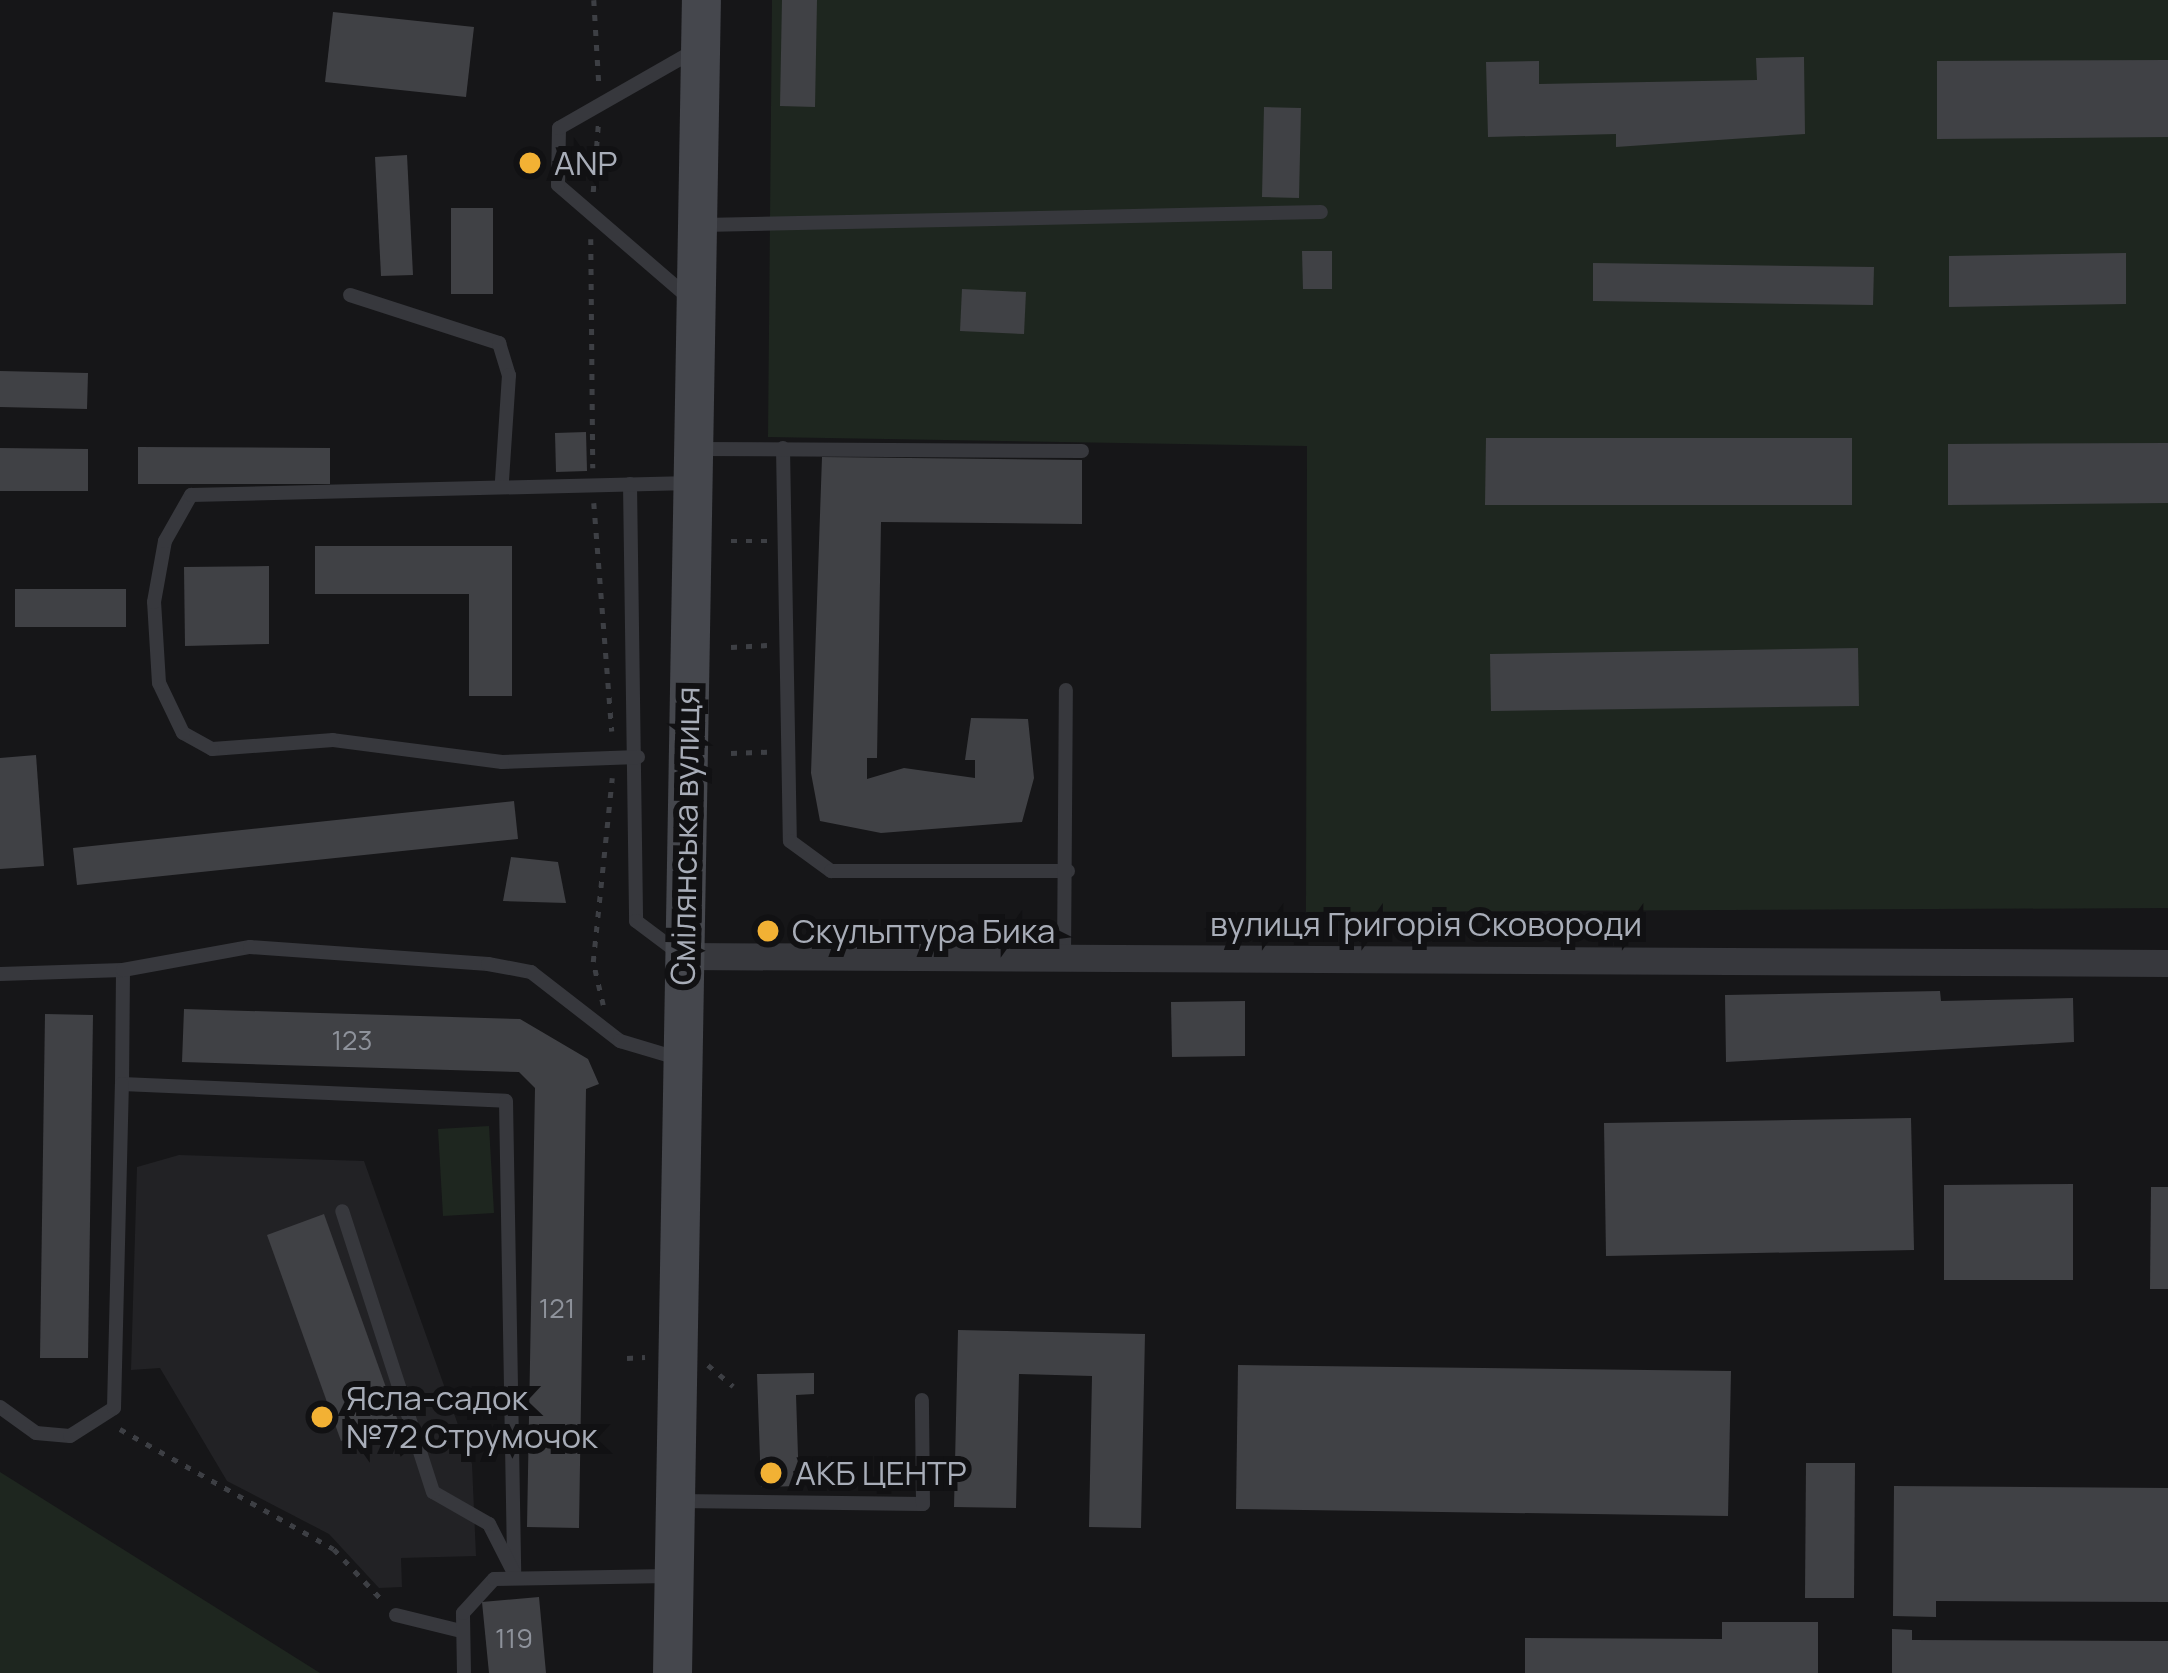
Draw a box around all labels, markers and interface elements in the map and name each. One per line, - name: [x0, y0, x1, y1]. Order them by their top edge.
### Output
- place label: ANP: [554, 143, 617, 183]
- marker: ANP: [517, 150, 543, 176]
- street label: Смілянська вулиця: [663, 686, 707, 986]
- street label: вулиця Григорія Сковороди: [1210, 904, 1642, 944]
- place label: Cкульптура Бика: [792, 911, 1055, 951]
- marker: Cкульптура Бика: [755, 918, 781, 944]
- house number: 123: [332, 1024, 372, 1056]
- house number: 121: [539, 1292, 575, 1324]
- place label: Ясла-садок №72 Струмочок: [346, 1378, 597, 1456]
- marker: Ясла-садок №72 Струмочок: [309, 1404, 335, 1430]
- place label: АКБ ЦЕНТР: [795, 1453, 967, 1493]
- marker: АКБ ЦЕНТР: [758, 1460, 784, 1486]
- house number: 119: [495, 1622, 533, 1654]

